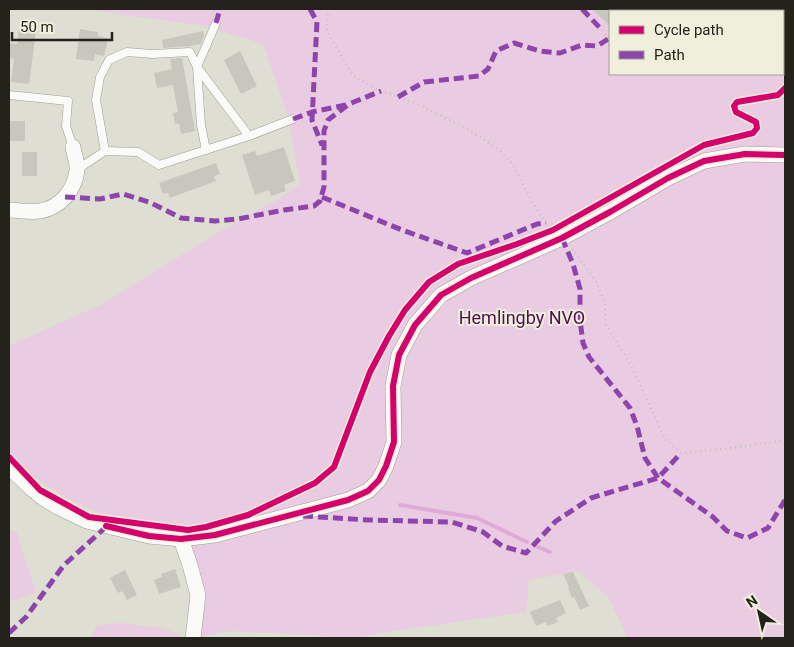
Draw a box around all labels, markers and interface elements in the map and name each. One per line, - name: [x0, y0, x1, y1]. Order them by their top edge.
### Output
- scale bar: [12, 10, 112, 42]
- legend: [609, 10, 784, 75]
- text: 50 m: [20, 18, 54, 36]
- text: Cycle path: [654, 21, 724, 39]
- text: Path: [654, 46, 685, 64]
- park label: Hemlingby NVO: [459, 307, 585, 328]
- north arrow: [734, 587, 784, 637]
- text: N: [743, 592, 760, 611]

